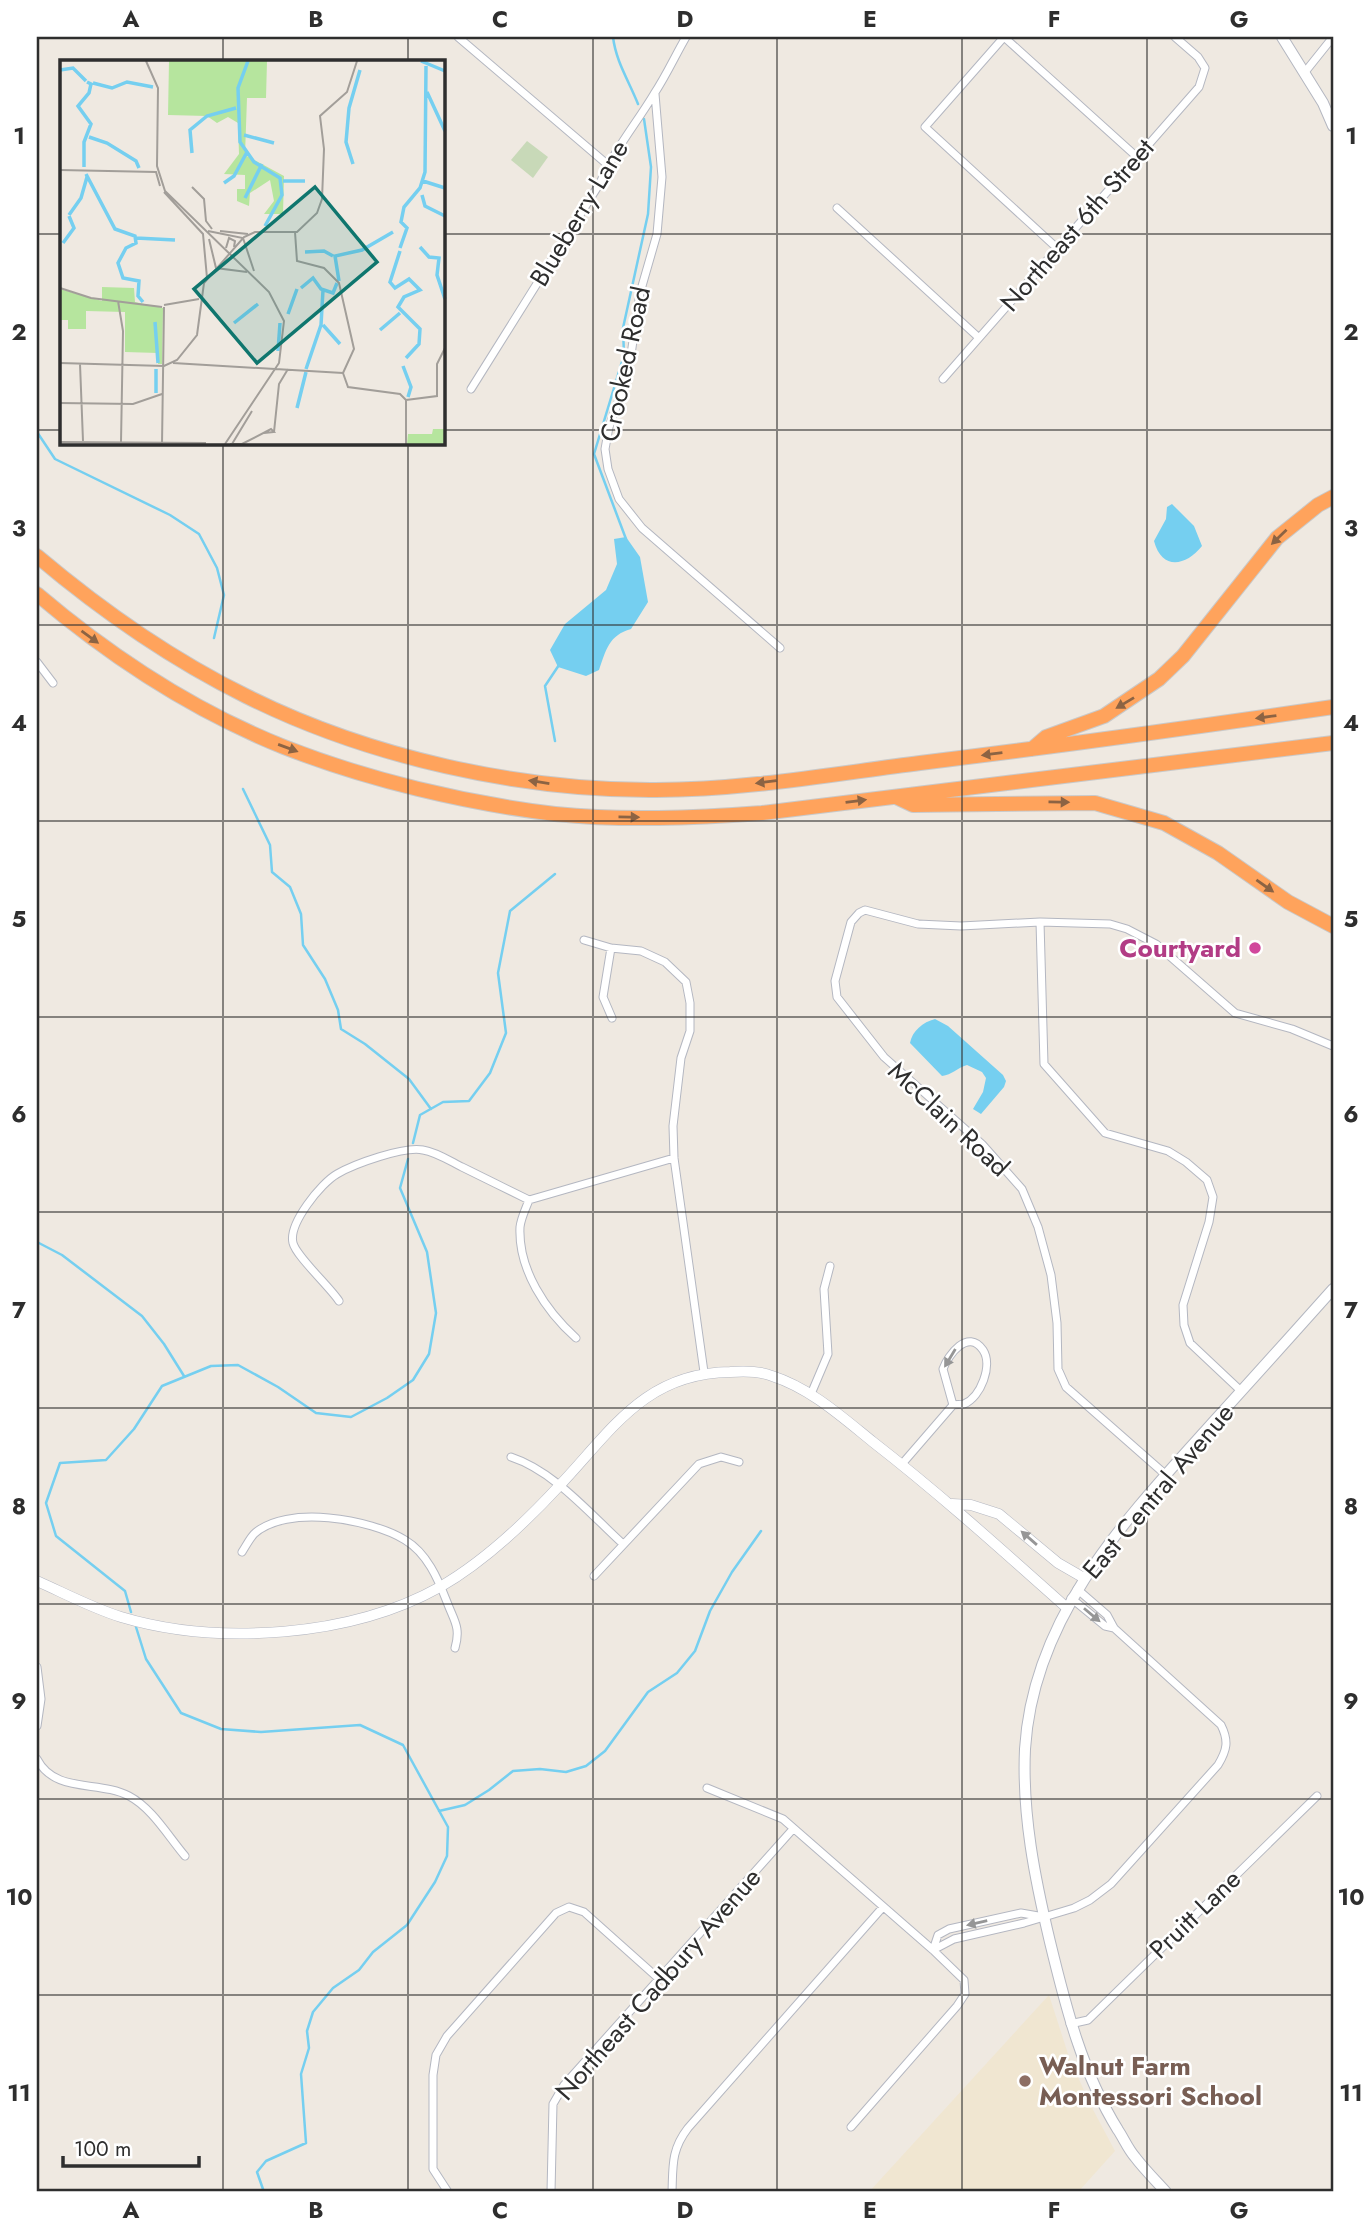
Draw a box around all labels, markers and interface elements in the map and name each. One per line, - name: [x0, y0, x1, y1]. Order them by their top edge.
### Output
- text: A: [122, 2, 140, 36]
- text: B: [308, 2, 324, 36]
- text: C: [492, 2, 508, 36]
- text: D: [677, 2, 694, 36]
- text: E: [863, 2, 877, 36]
- text: F: [1048, 2, 1060, 36]
- text: G: [1230, 2, 1248, 36]
- inset map: [60, 60, 444, 444]
- text: 1: [13, 119, 25, 153]
- text: 1: [1345, 119, 1357, 153]
- street label: Northeast 6th Street: [991, 130, 1163, 320]
- street label: Blueberry Lane: [520, 133, 638, 293]
- street label: Crooked Road: [590, 283, 660, 445]
- text: 2: [11, 315, 27, 349]
- text: 2: [1343, 315, 1359, 349]
- text: 3: [12, 511, 26, 545]
- text: 3: [1344, 511, 1358, 545]
- one-way arrow: [1271, 529, 1288, 545]
- one-way arrow: [81, 630, 99, 644]
- one-way arrow: [1116, 696, 1135, 709]
- text: 4: [11, 706, 27, 740]
- text: 4: [1343, 706, 1359, 740]
- one-way arrow: [1255, 711, 1277, 722]
- one-way arrow: [278, 742, 299, 753]
- one-way arrow: [981, 749, 1003, 760]
- one-way arrow: [528, 776, 550, 787]
- one-way arrow: [755, 777, 777, 788]
- one-way arrow: [845, 796, 867, 807]
- one-way arrow: [1048, 796, 1070, 808]
- one-way arrow: [619, 811, 641, 823]
- one-way arrow: [1256, 879, 1274, 893]
- text: 5: [12, 902, 26, 936]
- text: 5: [1344, 902, 1358, 936]
- place label: Courtyard: [1119, 929, 1241, 967]
- marker: Courtyard: [1247, 940, 1263, 956]
- street label: McClain Road: [880, 1053, 1018, 1185]
- text: 6: [11, 1097, 27, 1131]
- text: 6: [1343, 1097, 1359, 1131]
- text: 7: [12, 1293, 26, 1327]
- text: 7: [1344, 1293, 1358, 1327]
- one-way arrow: [943, 1349, 956, 1368]
- street label: East Central Avenue: [1073, 1395, 1243, 1587]
- text: 8: [12, 1489, 26, 1523]
- text: 8: [1344, 1489, 1358, 1523]
- one-way arrow: [1020, 1531, 1037, 1546]
- one-way arrow: [1082, 1608, 1100, 1623]
- text: 9: [11, 1684, 27, 1718]
- text: 9: [1343, 1684, 1359, 1718]
- street label: Northeast Cadbury Avenue: [546, 1859, 770, 2109]
- street label: Pruitt Lane: [1141, 1861, 1249, 1967]
- text: 10: [6, 1880, 32, 1914]
- text: 10: [1338, 1880, 1364, 1914]
- one-way arrow: [966, 1918, 988, 1929]
- place label: Walnut Farm Montessori School: [1039, 2047, 1262, 2115]
- marker: Walnut Farm Montessori School: [1017, 2073, 1033, 2089]
- text: 11: [7, 2076, 31, 2110]
- text: 11: [1339, 2076, 1363, 2110]
- scale bar: [63, 2124, 200, 2168]
- text: 100 m: [74, 2134, 131, 2164]
- text: A: [122, 2193, 140, 2227]
- text: B: [308, 2193, 324, 2227]
- text: C: [492, 2193, 508, 2227]
- text: D: [677, 2193, 694, 2227]
- text: E: [863, 2193, 877, 2227]
- text: F: [1048, 2193, 1060, 2227]
- text: G: [1230, 2193, 1248, 2227]

